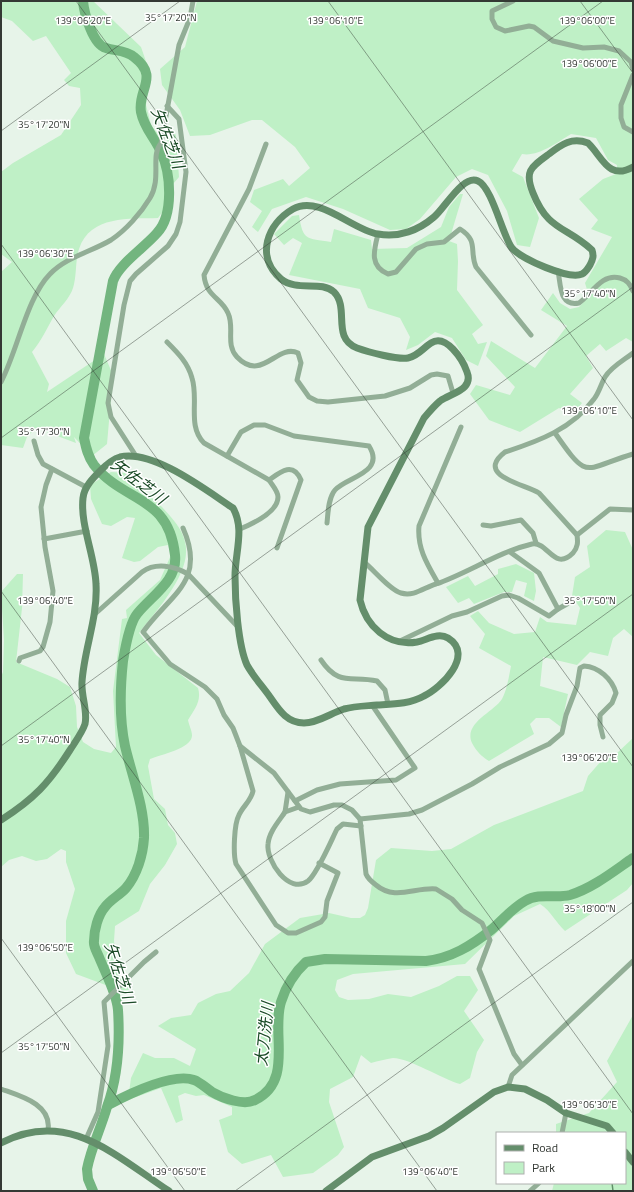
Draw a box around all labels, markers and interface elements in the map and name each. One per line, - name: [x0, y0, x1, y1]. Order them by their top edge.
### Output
- text: 35°17'20"N: [145, 10, 197, 25]
- text: 139°06'20"E: [55, 13, 112, 28]
- text: 139°06'10"E: [307, 13, 364, 28]
- text: 139°06'00"E: [559, 13, 616, 28]
- text: 139°06'00"E: [561, 56, 618, 71]
- water label: 矢佐芝川: [145, 104, 191, 174]
- text: 35°17'20"N: [18, 117, 70, 132]
- text: 139°06'30"E: [17, 246, 74, 261]
- text: 35°17'40"N: [564, 286, 616, 301]
- text: 139°06'10"E: [561, 403, 618, 418]
- text: 35°17'30"N: [18, 424, 70, 439]
- water label: 矢佐芝川: [106, 452, 173, 511]
- text: 139°06'40"E: [17, 593, 74, 608]
- text: 35°17'50"N: [564, 593, 616, 608]
- text: 35°17'40"N: [18, 732, 70, 747]
- text: 139°06'20"E: [561, 750, 618, 765]
- text: 35°18'00"N: [564, 901, 616, 916]
- water label: 矢佐芝川: [99, 939, 142, 1009]
- text: 139°06'50"E: [17, 940, 74, 955]
- water label: 太刀洗川: [249, 999, 279, 1067]
- text: 35°17'50"N: [18, 1039, 70, 1054]
- text: 139°06'30"E: [561, 1097, 618, 1112]
- legend: [496, 1132, 626, 1184]
- text: Road: [532, 1138, 558, 1157]
- text: Park: [532, 1158, 555, 1177]
- text: 139°06'50"E: [150, 1164, 207, 1179]
- text: 139°06'40"E: [402, 1164, 459, 1179]

